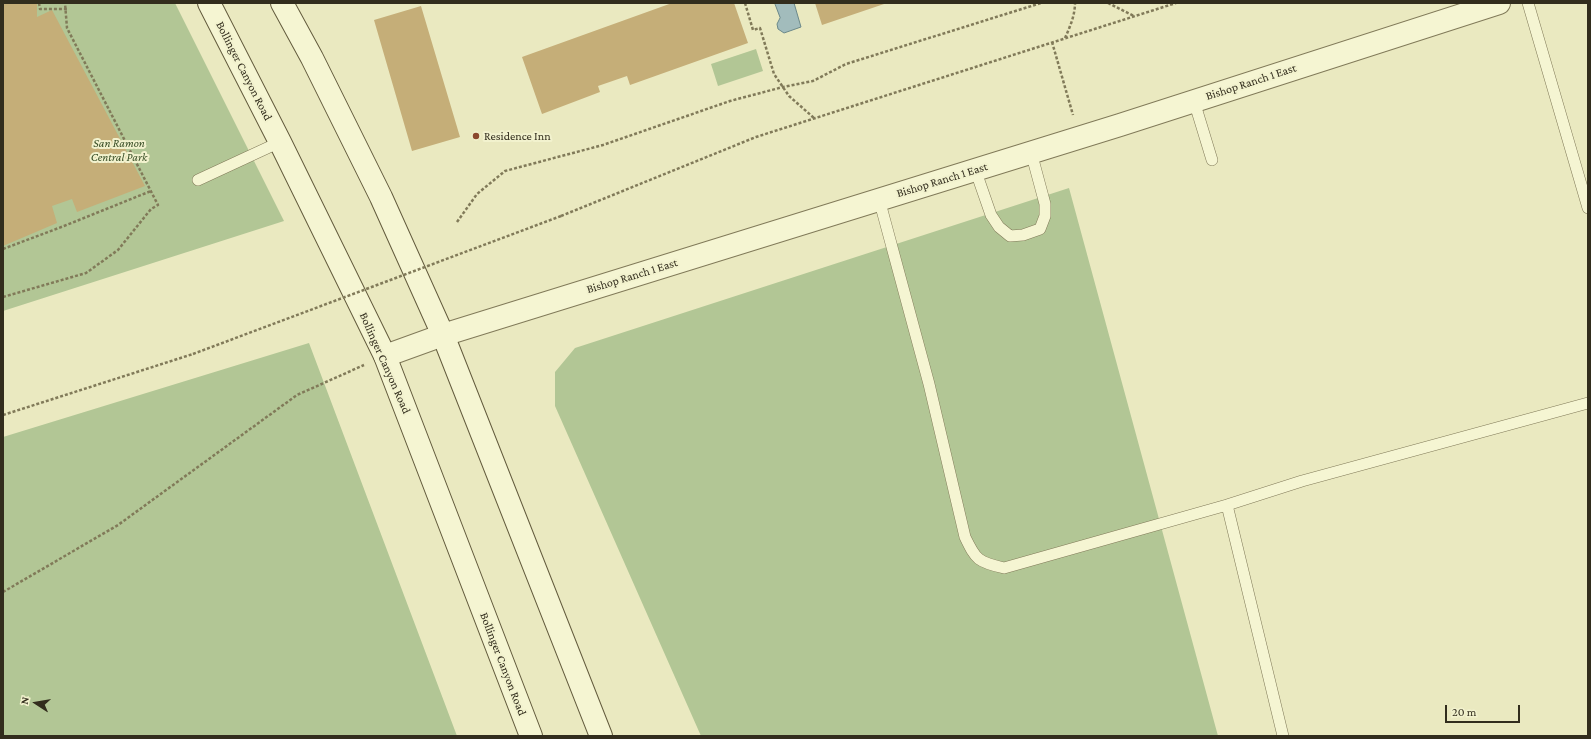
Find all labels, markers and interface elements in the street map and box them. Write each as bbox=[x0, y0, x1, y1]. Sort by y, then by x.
street label: Bollinger Canyon Road bbox=[213, 19, 275, 123]
street label: Bishop Ranch 1 East bbox=[1204, 61, 1298, 103]
place label: Residence Inn bbox=[484, 129, 551, 143]
marker: Residence Inn bbox=[471, 131, 481, 141]
park label: San Ramon Central Park bbox=[91, 136, 147, 164]
street label: Bishop Ranch 1 East bbox=[895, 159, 989, 201]
street label: Bishop Ranch 1 East bbox=[585, 255, 679, 297]
street label: Bollinger Canyon Road bbox=[356, 310, 414, 416]
street label: Bollinger Canyon Road bbox=[477, 610, 529, 718]
north arrow bbox=[16, 683, 56, 723]
text: N bbox=[18, 696, 31, 705]
scale bar bbox=[1447, 697, 1522, 723]
text: 20 m bbox=[1452, 705, 1476, 719]

